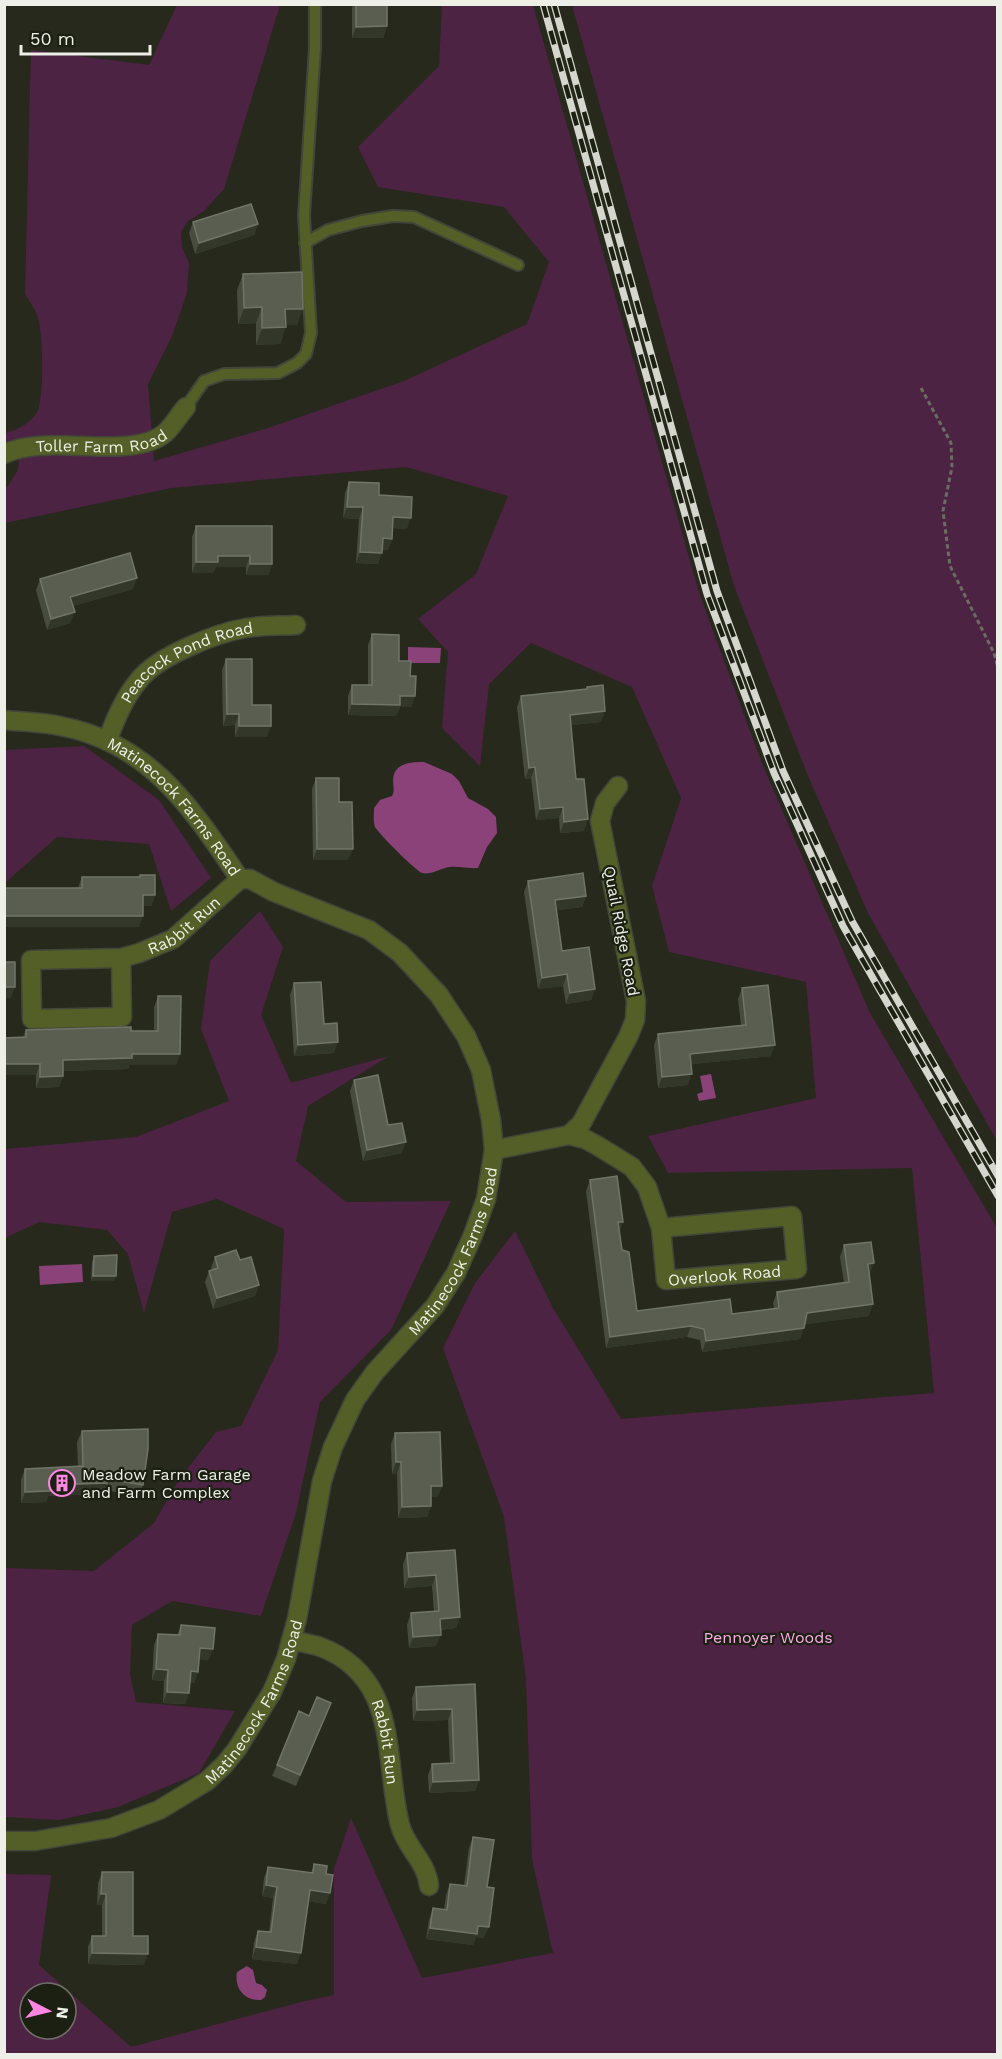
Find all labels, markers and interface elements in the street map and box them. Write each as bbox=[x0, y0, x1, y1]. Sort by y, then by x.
scale bar bbox=[21, 18, 150, 56]
text: 50 m bbox=[30, 28, 75, 49]
street label: Toller Farm Road bbox=[35, 425, 171, 457]
street label: Peacock Pond Road bbox=[117, 618, 254, 706]
street label: Matinecock Farms Road bbox=[104, 733, 244, 880]
street label: Quail Ridge Road bbox=[600, 864, 643, 998]
street label: Rabbit Run bbox=[145, 892, 224, 958]
street label: Matinecock Farms Road bbox=[404, 1166, 501, 1339]
street label: Overlook Road bbox=[667, 1261, 782, 1290]
place label: Meadow Farm Garage and Farm Complex bbox=[82, 1465, 251, 1502]
building icon: Meadow Farm Garage and Farm Complex bbox=[47, 1468, 77, 1498]
street label: Matinecock Farms Road bbox=[201, 1618, 306, 1788]
park label: Pennoyer Woods bbox=[703, 1628, 833, 1647]
street label: Rabbit Run bbox=[367, 1697, 402, 1786]
north arrow bbox=[18, 1981, 78, 2041]
text: N bbox=[52, 2006, 73, 2020]

